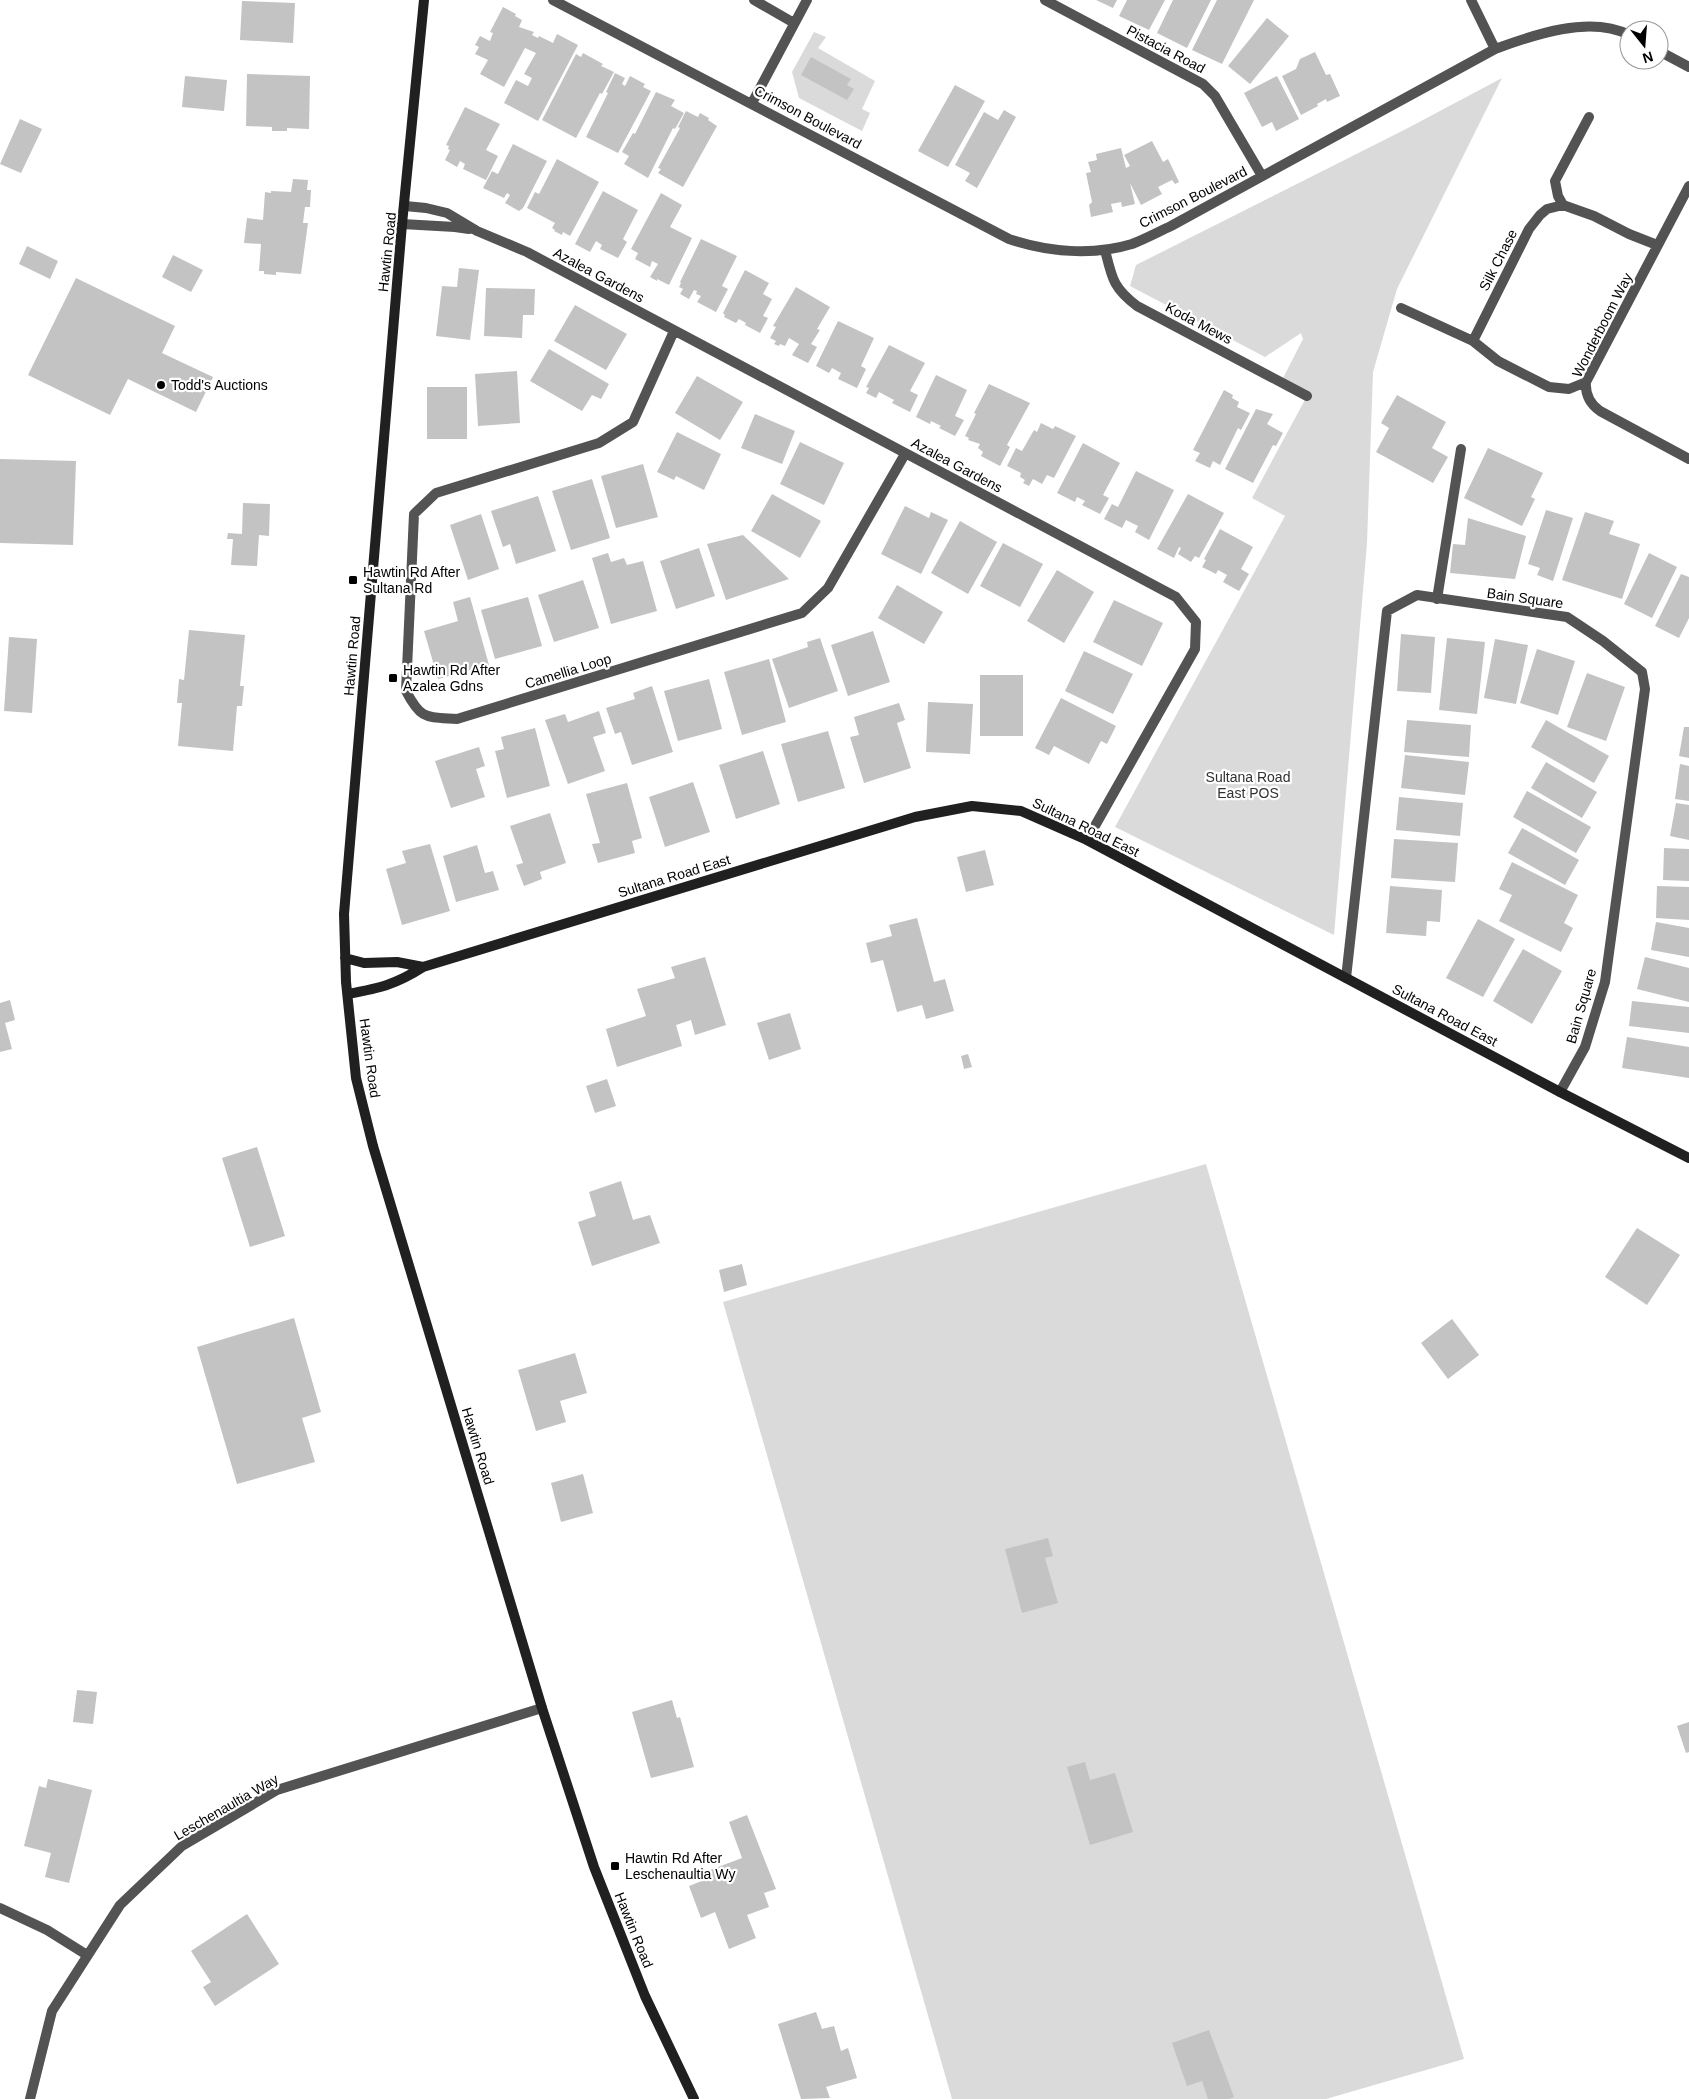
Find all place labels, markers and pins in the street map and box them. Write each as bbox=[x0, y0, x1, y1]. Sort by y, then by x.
place label: Todd's Auctions bbox=[171, 377, 268, 393]
marker: Todd's Auctions bbox=[155, 379, 167, 391]
place label: Hawtin Rd After Sultana Rd bbox=[363, 564, 461, 596]
marker: Hawtin Rd After Sultana Rd bbox=[347, 574, 359, 586]
place label: Hawtin Rd After Azalea Gdns bbox=[403, 662, 501, 694]
marker: Hawtin Rd After Azalea Gdns bbox=[387, 672, 399, 684]
place label: Hawtin Rd After Leschenaultia Wy bbox=[625, 1850, 735, 1882]
marker: Hawtin Rd After Leschenaultia Wy bbox=[609, 1860, 621, 1872]

